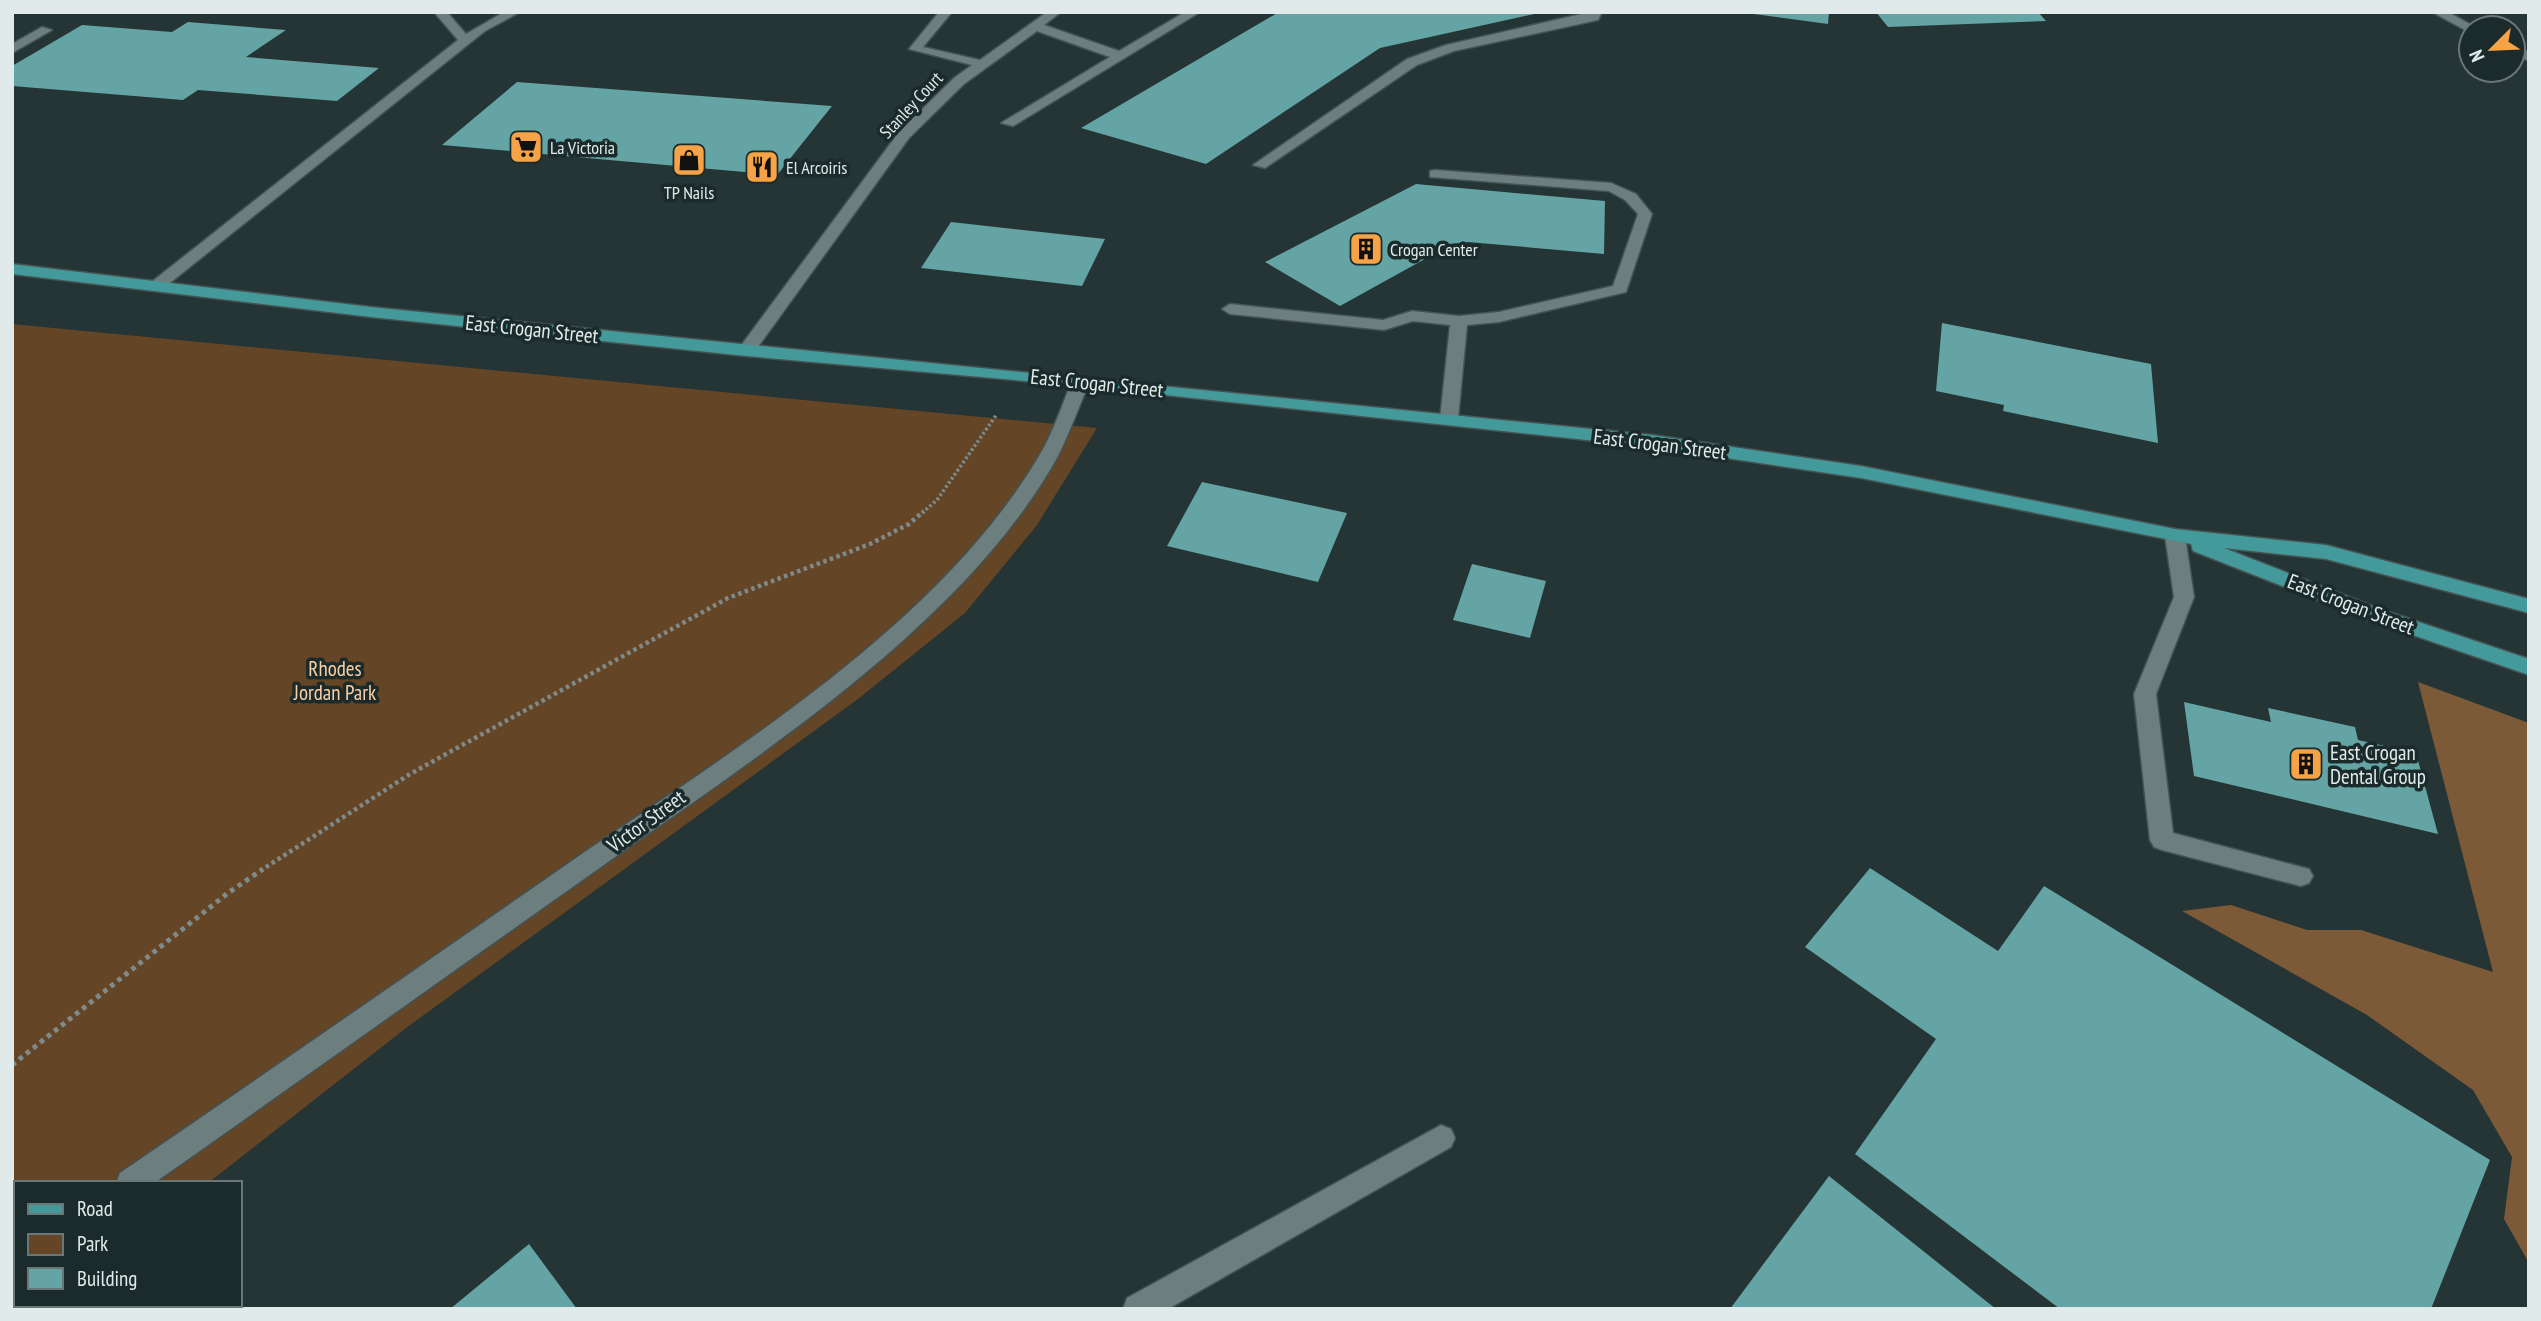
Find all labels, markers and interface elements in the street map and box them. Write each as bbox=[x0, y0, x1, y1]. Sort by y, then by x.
north arrow bbox=[2457, 14, 2527, 84]
text: N bbox=[2463, 46, 2490, 65]
street label: Stanley Court bbox=[874, 67, 948, 143]
supermarket icon: La Victoria bbox=[507, 128, 545, 166]
place label: La Victoria bbox=[550, 136, 615, 159]
shop icon: TP Nails bbox=[670, 141, 708, 179]
restaurant icon: El Arcoiris bbox=[743, 148, 781, 186]
place label: El Arcoiris bbox=[786, 156, 847, 179]
place label: TP Nails bbox=[664, 181, 714, 204]
building icon: Crogan Center bbox=[1347, 230, 1385, 268]
place label: Crogan Center bbox=[1390, 238, 1478, 261]
street label: East Crogan Street bbox=[464, 309, 600, 349]
street label: East Crogan Street bbox=[1029, 363, 1165, 403]
street label: East Crogan Street bbox=[1592, 422, 1728, 466]
street label: East Crogan Street bbox=[2284, 567, 2418, 641]
park label: Rhodes Jordan Park bbox=[293, 655, 376, 706]
place label: East Crogan Dental Group bbox=[2330, 739, 2426, 790]
building icon: East Crogan Dental Group bbox=[2287, 745, 2325, 783]
street label: Victor Street bbox=[601, 783, 691, 859]
legend bbox=[14, 1181, 242, 1307]
text: Road bbox=[77, 1195, 113, 1222]
text: Park bbox=[77, 1230, 108, 1257]
text: Building bbox=[77, 1265, 137, 1292]

